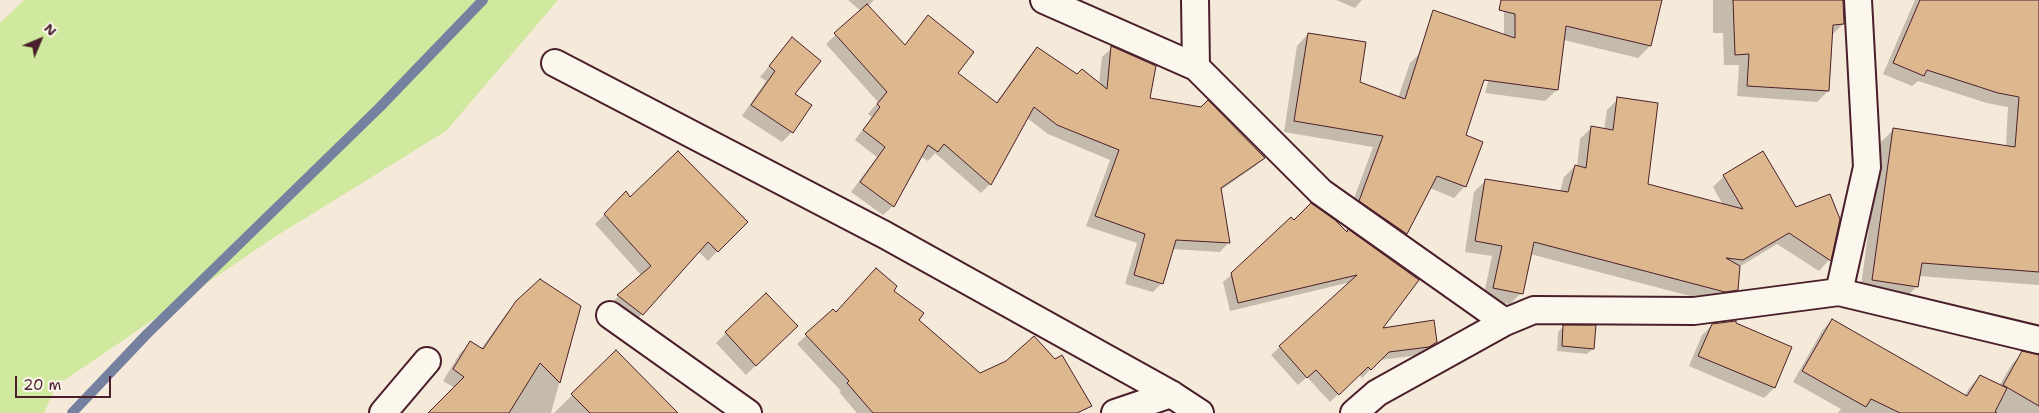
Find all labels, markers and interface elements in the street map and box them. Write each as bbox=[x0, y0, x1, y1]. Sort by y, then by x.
north arrow bbox=[15, 15, 65, 65]
text: N bbox=[40, 19, 61, 40]
scale bar bbox=[18, 366, 114, 398]
text: 20 m bbox=[23, 375, 62, 395]

